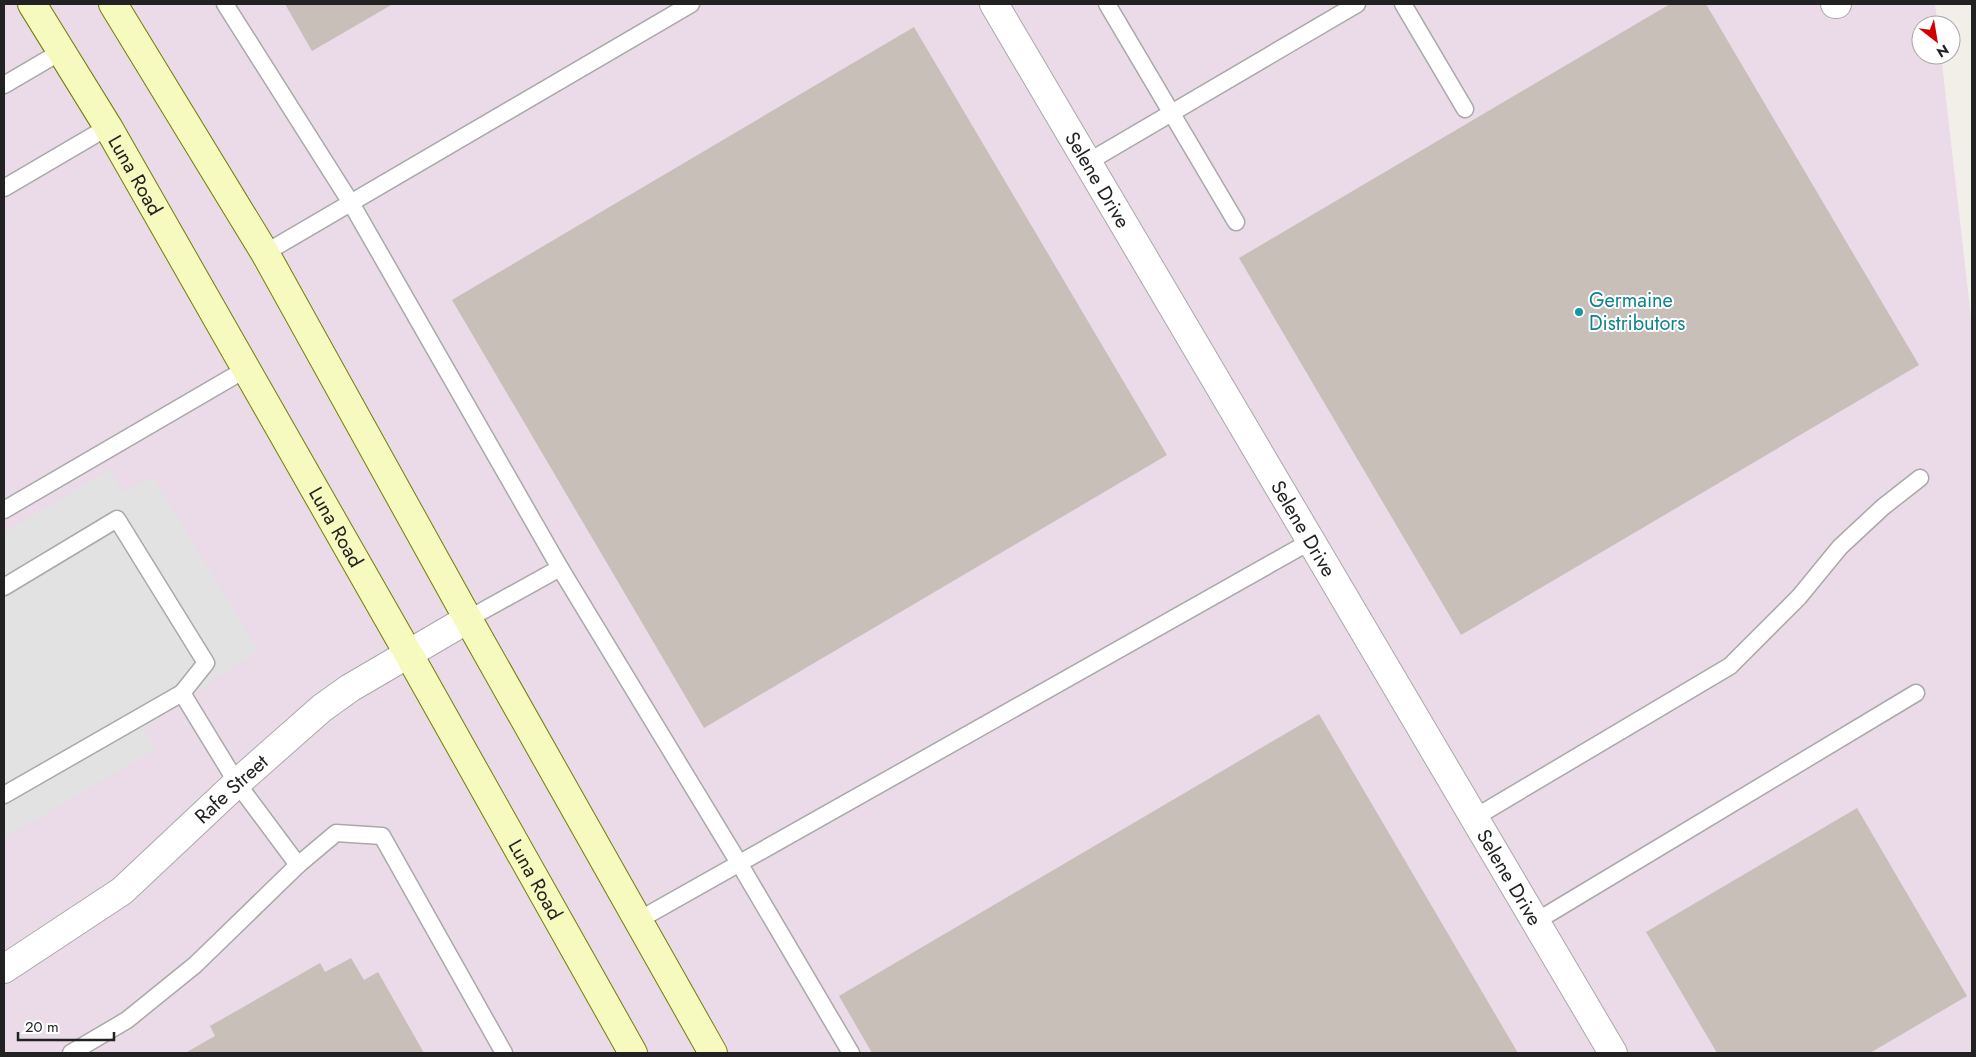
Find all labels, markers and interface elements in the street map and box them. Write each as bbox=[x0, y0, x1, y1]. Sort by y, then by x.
north arrow bbox=[1911, 15, 1961, 65]
text: N bbox=[1933, 40, 1953, 63]
street label: Selene Drive bbox=[1058, 126, 1137, 233]
street label: Luna Road bbox=[101, 130, 170, 221]
place label: Germaine Distributors bbox=[1589, 286, 1685, 338]
marker: Germaine Distributors bbox=[1573, 306, 1585, 318]
street label: Selene Drive bbox=[1264, 475, 1343, 582]
street label: Luna Road bbox=[302, 481, 371, 573]
street label: Rafe Street bbox=[188, 747, 275, 830]
street label: Selene Drive bbox=[1470, 824, 1549, 931]
street label: Luna Road bbox=[501, 834, 570, 925]
scale bar bbox=[18, 1010, 114, 1042]
text: 20 m bbox=[25, 1016, 59, 1038]

